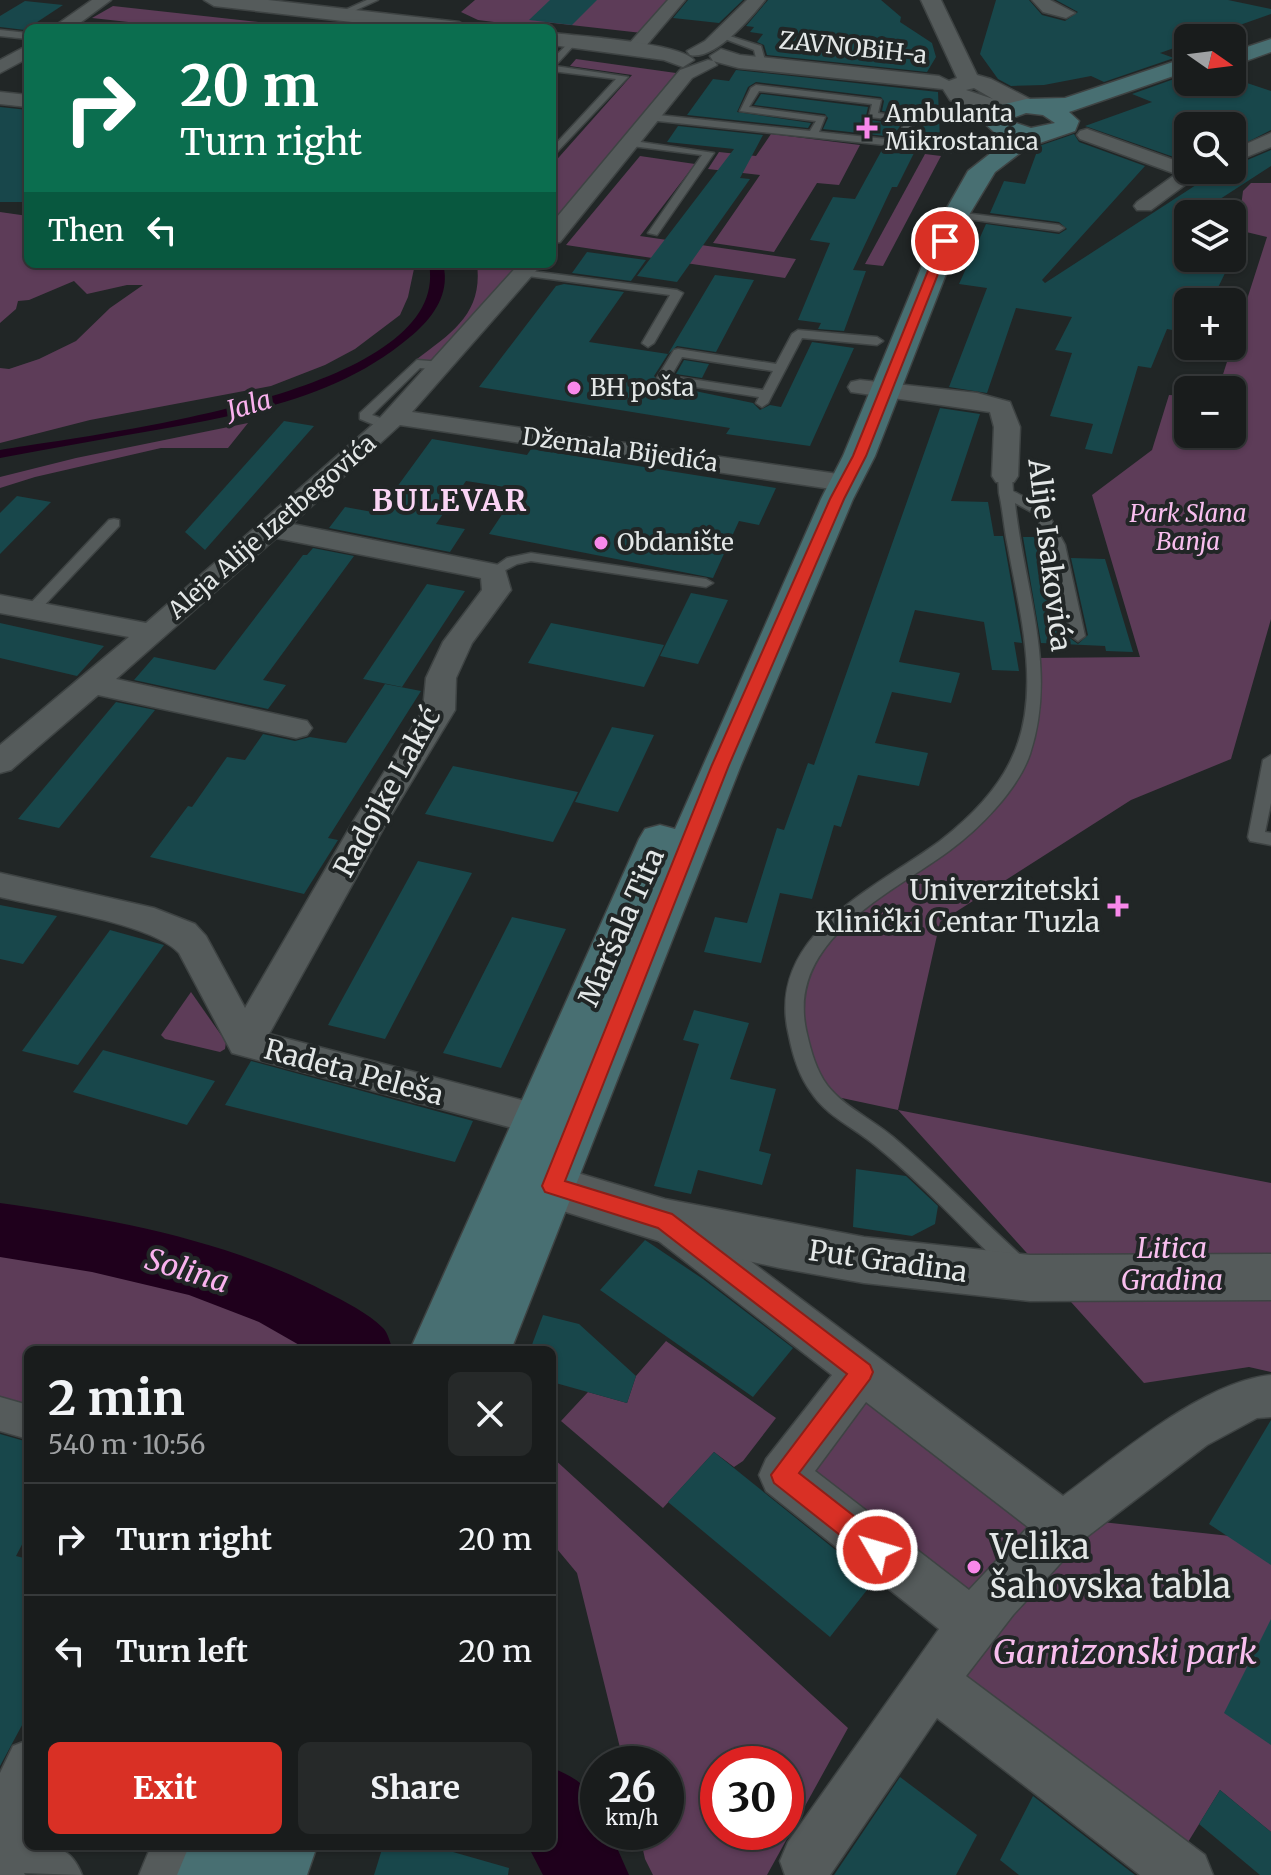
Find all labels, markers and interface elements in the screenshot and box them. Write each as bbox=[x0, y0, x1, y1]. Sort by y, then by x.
street label: ZAVNOBiH-a bbox=[778, 24, 929, 71]
north arrow bbox=[1174, 24, 1246, 96]
map controls bbox=[1174, 24, 1246, 448]
text: 20 m bbox=[180, 51, 319, 121]
icon: right bbox=[48, 56, 152, 160]
place label: Ambulanta Mikrostanica bbox=[884, 98, 1039, 157]
button: search bbox=[1174, 112, 1246, 184]
marker: Ambulanta Mikrostanica bbox=[856, 117, 878, 139]
text: Turn right bbox=[180, 120, 362, 165]
button: layers bbox=[1174, 200, 1246, 272]
pin bbox=[911, 207, 979, 275]
icon: left bbox=[140, 208, 184, 252]
text: Then bbox=[48, 211, 124, 249]
icon: arrive bbox=[923, 219, 967, 263]
button: + bbox=[1174, 288, 1246, 360]
place label: BH pošta bbox=[590, 372, 694, 403]
button: − bbox=[1174, 376, 1246, 448]
marker: BH pošta bbox=[565, 379, 583, 397]
water label: Jala bbox=[220, 382, 275, 427]
street label: Džemala Bijedića bbox=[520, 420, 720, 479]
street label: Aleja Alije Izetbegovića bbox=[160, 428, 382, 626]
street label: Alije Isakovića bbox=[1020, 456, 1080, 653]
district label: BULEVAR bbox=[372, 481, 528, 519]
park label: Park Slana Banja bbox=[1129, 498, 1247, 557]
place label: Obdanište bbox=[617, 527, 734, 558]
marker: Obdanište bbox=[592, 534, 610, 552]
street label: Radojke Lakić bbox=[326, 701, 448, 883]
street label: Maršala Tita bbox=[570, 842, 672, 1012]
place label: Univerzitetski Klinički Centar Tuzla bbox=[815, 872, 1100, 940]
marker: Univerzitetski Klinički Centar Tuzla bbox=[1107, 895, 1129, 917]
street label: Radeta Peleša bbox=[260, 1031, 448, 1113]
park label: Litica Gradina bbox=[1121, 1230, 1223, 1298]
street label: Put Gradina bbox=[806, 1232, 970, 1290]
water label: Solina bbox=[141, 1239, 234, 1301]
text: 2 min bbox=[48, 1368, 185, 1428]
button: close bbox=[448, 1372, 532, 1456]
text: 540 m · 10:56 bbox=[48, 1428, 206, 1461]
position arrow bbox=[835, 1508, 919, 1592]
icon: right bbox=[48, 1517, 92, 1561]
text: Turn right bbox=[116, 1520, 272, 1558]
text: 20 m bbox=[459, 1520, 532, 1558]
place label: Velika šahovska tabla bbox=[989, 1526, 1231, 1607]
marker: Velika šahovska tabla bbox=[965, 1558, 983, 1576]
icon: left bbox=[48, 1629, 92, 1673]
park label: Garnizonski park bbox=[993, 1631, 1257, 1673]
text: Turn left bbox=[116, 1632, 248, 1670]
text: 20 m bbox=[459, 1632, 532, 1670]
button: Exit bbox=[48, 1742, 282, 1834]
button: Share bbox=[298, 1742, 532, 1834]
speed limit sign: 30 bbox=[700, 1746, 804, 1850]
text: 26 bbox=[608, 1763, 656, 1813]
text: km/h bbox=[606, 1805, 658, 1830]

